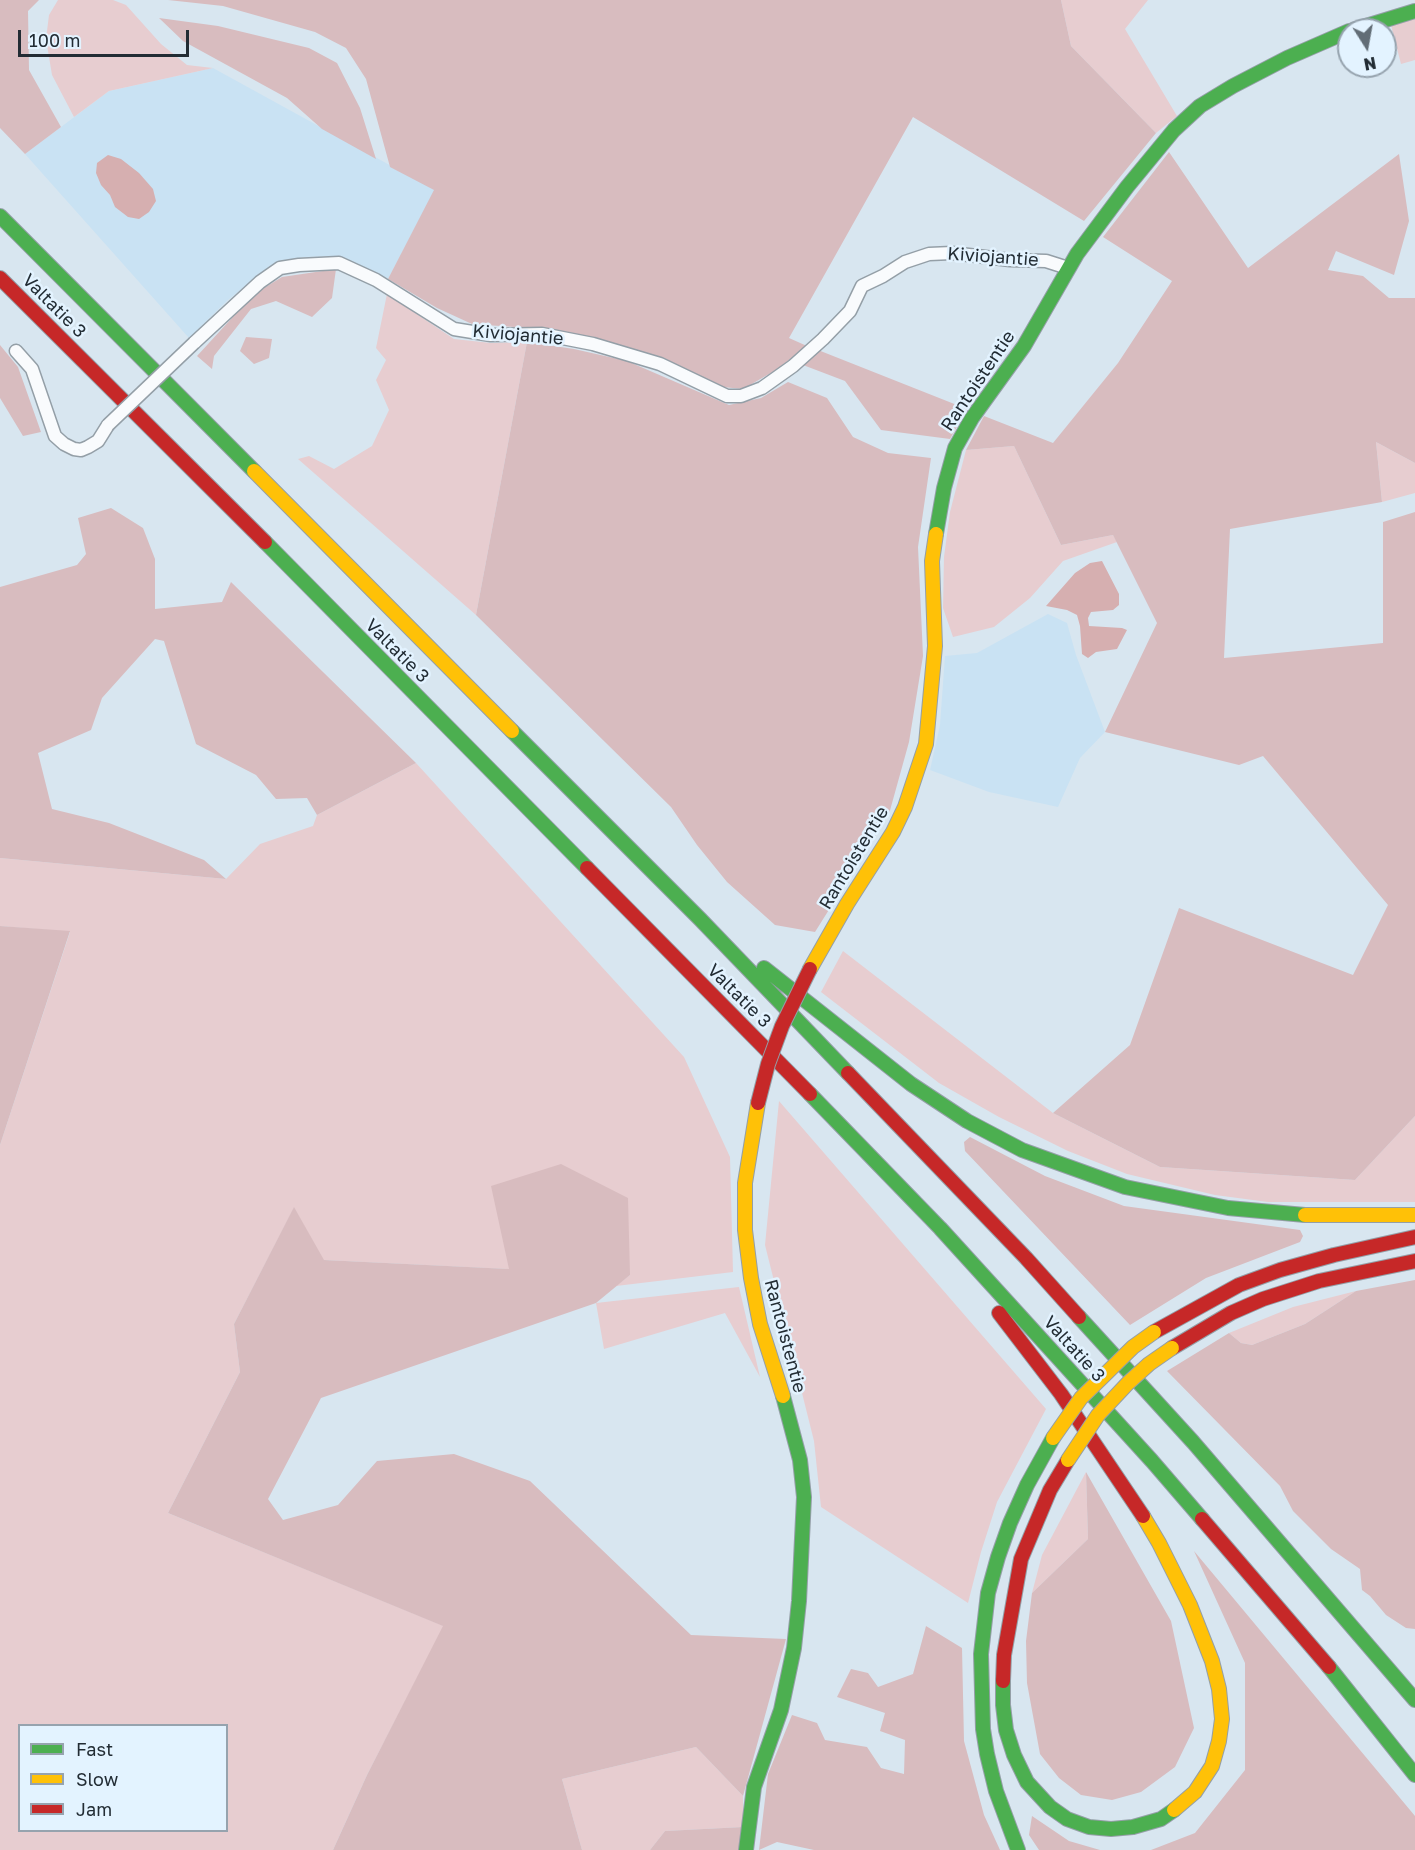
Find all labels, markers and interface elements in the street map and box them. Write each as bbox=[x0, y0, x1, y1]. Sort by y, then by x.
scale bar bbox=[21, 18, 192, 56]
north arrow bbox=[1337, 18, 1397, 78]
text: 100 m bbox=[29, 29, 80, 51]
text: N bbox=[1362, 53, 1378, 75]
street label: Kiviojantie bbox=[947, 243, 1039, 271]
street label: Valtatie 3 bbox=[18, 270, 90, 342]
street label: Kiviojantie bbox=[472, 320, 564, 350]
street label: Rantoistentie bbox=[936, 327, 1020, 435]
street label: Valtatie 3 bbox=[361, 615, 433, 687]
street label: Rantoistentie bbox=[815, 803, 893, 913]
street label: Valtatie 3 bbox=[703, 960, 775, 1032]
street label: Rantoistentie bbox=[759, 1277, 811, 1395]
street label: Valtatie 3 bbox=[1039, 1312, 1109, 1386]
legend bbox=[18, 1724, 228, 1832]
text: Fast bbox=[76, 1738, 113, 1760]
text: Slow bbox=[76, 1768, 118, 1790]
text: Jam bbox=[76, 1798, 112, 1820]

